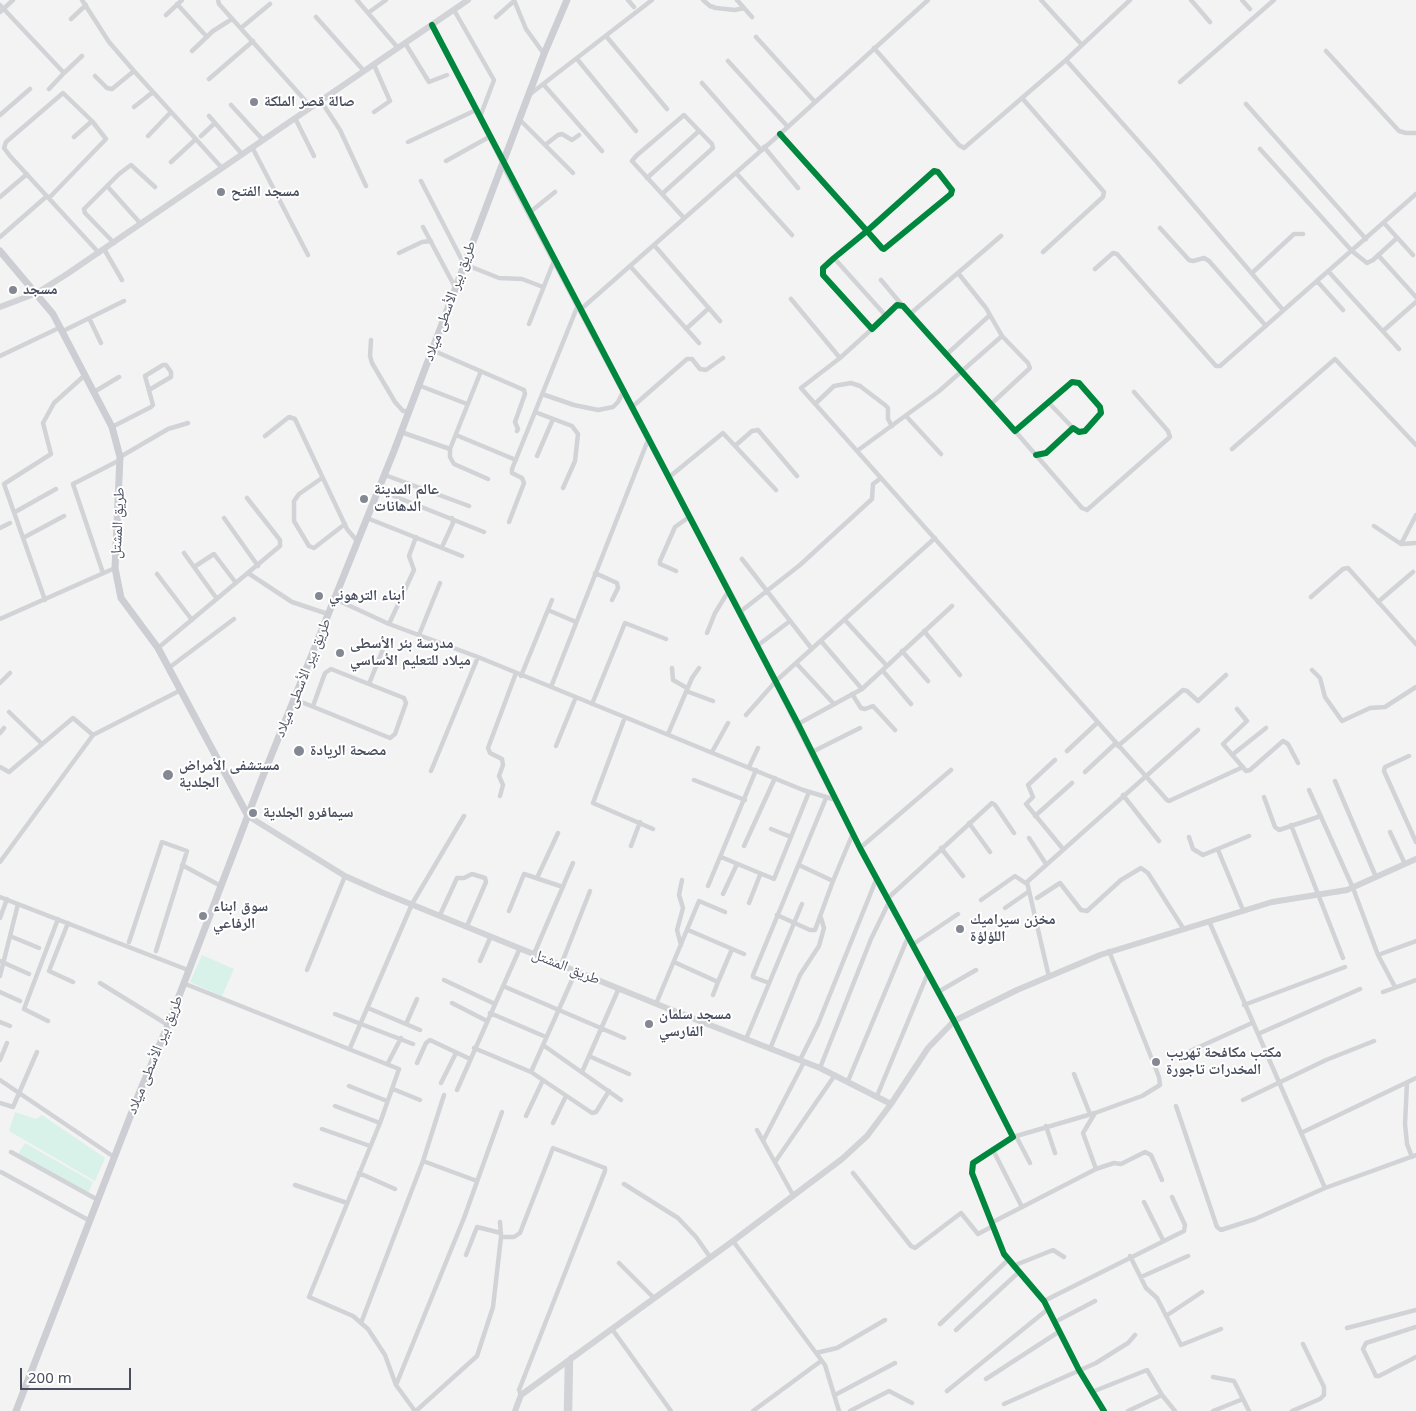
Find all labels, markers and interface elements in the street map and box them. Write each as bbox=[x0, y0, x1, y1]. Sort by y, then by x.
place label: صالة قصر الملكة bbox=[264, 93, 355, 111]
marker: صالة قصر الملكة bbox=[248, 96, 260, 108]
place label: مسجد الفتح bbox=[231, 183, 300, 201]
marker: مسجد الفتح bbox=[215, 186, 227, 198]
street label: طريق بير الأسطى ميلاد bbox=[420, 238, 480, 364]
place label: مسجد bbox=[23, 281, 58, 299]
marker: مسجد bbox=[7, 284, 19, 296]
place label: عالم المدينة الدهانات bbox=[374, 481, 439, 516]
street label: طريق المشتل bbox=[107, 487, 129, 559]
marker: عالم المدينة الدهانات bbox=[358, 493, 370, 505]
place label: أبناء الترهوني bbox=[329, 587, 405, 605]
marker: أبناء الترهوني bbox=[313, 590, 325, 602]
street label: طريق بير الأسطى ميلاد bbox=[271, 616, 335, 740]
place label: مدرسة بئر الأسطى ميلاد للتعليم الأساسي bbox=[350, 635, 471, 670]
marker: مدرسة بئر الأسطى ميلاد للتعليم الأساسي bbox=[334, 647, 346, 659]
place label: مصحة الريادة bbox=[310, 742, 386, 760]
marker: مصحة الريادة bbox=[292, 744, 306, 758]
place label: مستشفى الأمراض الجلدية bbox=[179, 757, 280, 792]
marker: مستشفى الأمراض الجلدية bbox=[161, 768, 175, 782]
place label: سيمافرو الجلدية bbox=[263, 804, 354, 822]
marker: سيمافرو الجلدية bbox=[247, 807, 259, 819]
place label: سوق ابناء الرفاعي bbox=[213, 898, 268, 933]
marker: سوق ابناء الرفاعي bbox=[197, 910, 209, 922]
place label: مخزن سيراميك اللؤلؤة bbox=[970, 911, 1056, 946]
marker: مخزن سيراميك اللؤلؤة bbox=[954, 923, 966, 935]
street label: طريق المشتل bbox=[529, 945, 603, 989]
street label: طريق بير الأسطى ميلاد bbox=[123, 993, 187, 1117]
place label: مسجد سلمان الفارسي bbox=[659, 1006, 731, 1041]
marker: مسجد سلمان الفارسي bbox=[643, 1018, 655, 1030]
place label: مكتب مكافحة تهريب المخدرات تاجورة bbox=[1166, 1044, 1282, 1079]
marker: مكتب مكافحة تهريب المخدرات تاجورة bbox=[1150, 1056, 1162, 1068]
scale bar bbox=[22, 1358, 134, 1390]
text: 200 m bbox=[28, 1367, 72, 1387]

